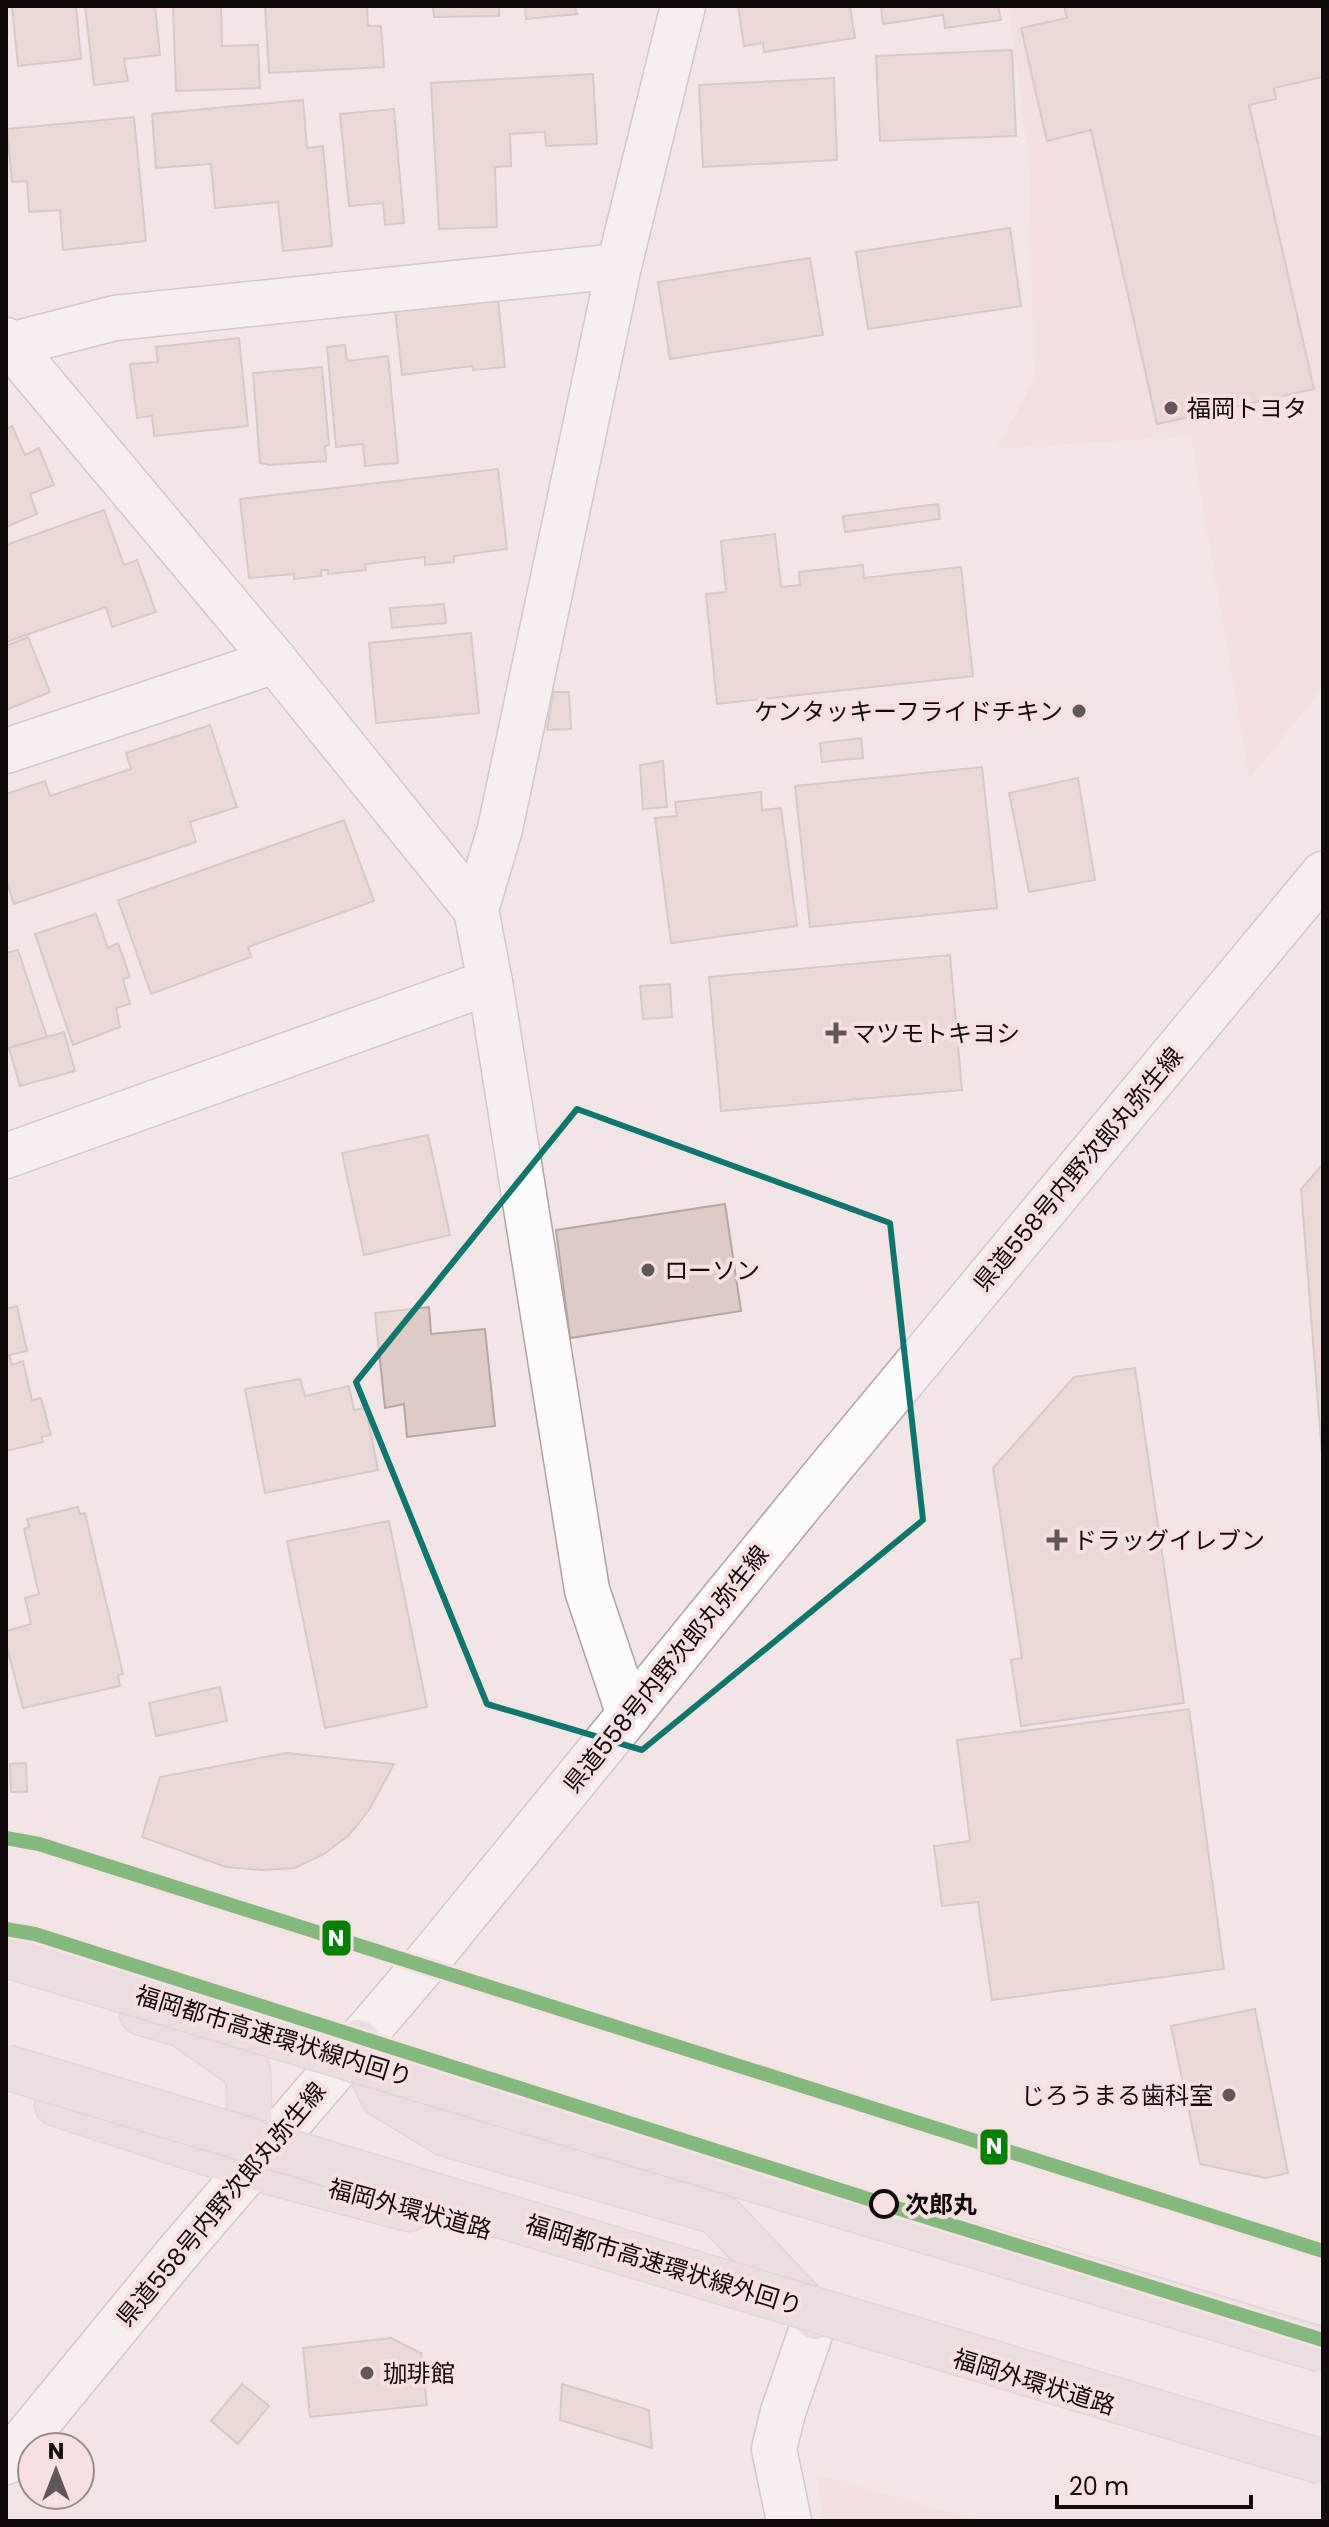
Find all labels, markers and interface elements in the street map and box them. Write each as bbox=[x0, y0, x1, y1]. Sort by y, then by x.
place label: 福岡トヨタ bbox=[1187, 392, 1307, 425]
marker: 福岡トヨタ bbox=[1162, 399, 1180, 417]
place label: ケンタッキーフライドチキン bbox=[754, 695, 1063, 728]
marker: ケンタッキーフライドチキン bbox=[1070, 702, 1088, 720]
place label: マツモトキヨシ bbox=[852, 1017, 1020, 1050]
marker: マツモトキヨシ bbox=[827, 1024, 845, 1042]
street label: 県道558号内野次郎丸弥生線 bbox=[966, 1040, 1190, 1298]
place label: ローソン bbox=[664, 1254, 760, 1287]
marker: ローソン bbox=[639, 1261, 657, 1279]
place label: ドラッグイレブン bbox=[1073, 1524, 1265, 1557]
marker: ドラッグイレブン bbox=[1048, 1531, 1066, 1549]
street label: 県道558号内野次郎丸弥生線 bbox=[556, 1538, 776, 1800]
line badge: N bbox=[321, 1919, 352, 1957]
text: N bbox=[328, 1923, 344, 1954]
street label: 福岡都市高速環状線内回り bbox=[131, 1978, 417, 2094]
street label: 県道558号内野次郎丸弥生線 bbox=[109, 2075, 333, 2333]
place label: じろうまる歯科室 bbox=[1021, 2079, 1213, 2112]
marker: じろうまる歯科室 bbox=[1220, 2086, 1238, 2104]
line badge: N bbox=[979, 2128, 1009, 2166]
text: N bbox=[986, 2131, 1002, 2162]
street label: 福岡外環状道路 bbox=[325, 2171, 495, 2247]
place label: 次郎丸 bbox=[905, 2188, 977, 2221]
marker: 次郎丸 bbox=[870, 2190, 898, 2218]
street label: 福岡都市高速環状線外回り bbox=[521, 2207, 807, 2323]
street label: 福岡外環状道路 bbox=[949, 2342, 1119, 2422]
place label: 珈琲館 bbox=[383, 2357, 455, 2390]
marker: 珈琲館 bbox=[358, 2364, 376, 2382]
north arrow bbox=[16, 2431, 96, 2511]
text: N bbox=[48, 2436, 64, 2467]
scale bar bbox=[1057, 2459, 1251, 2509]
text: 20 m bbox=[1069, 2470, 1129, 2503]

